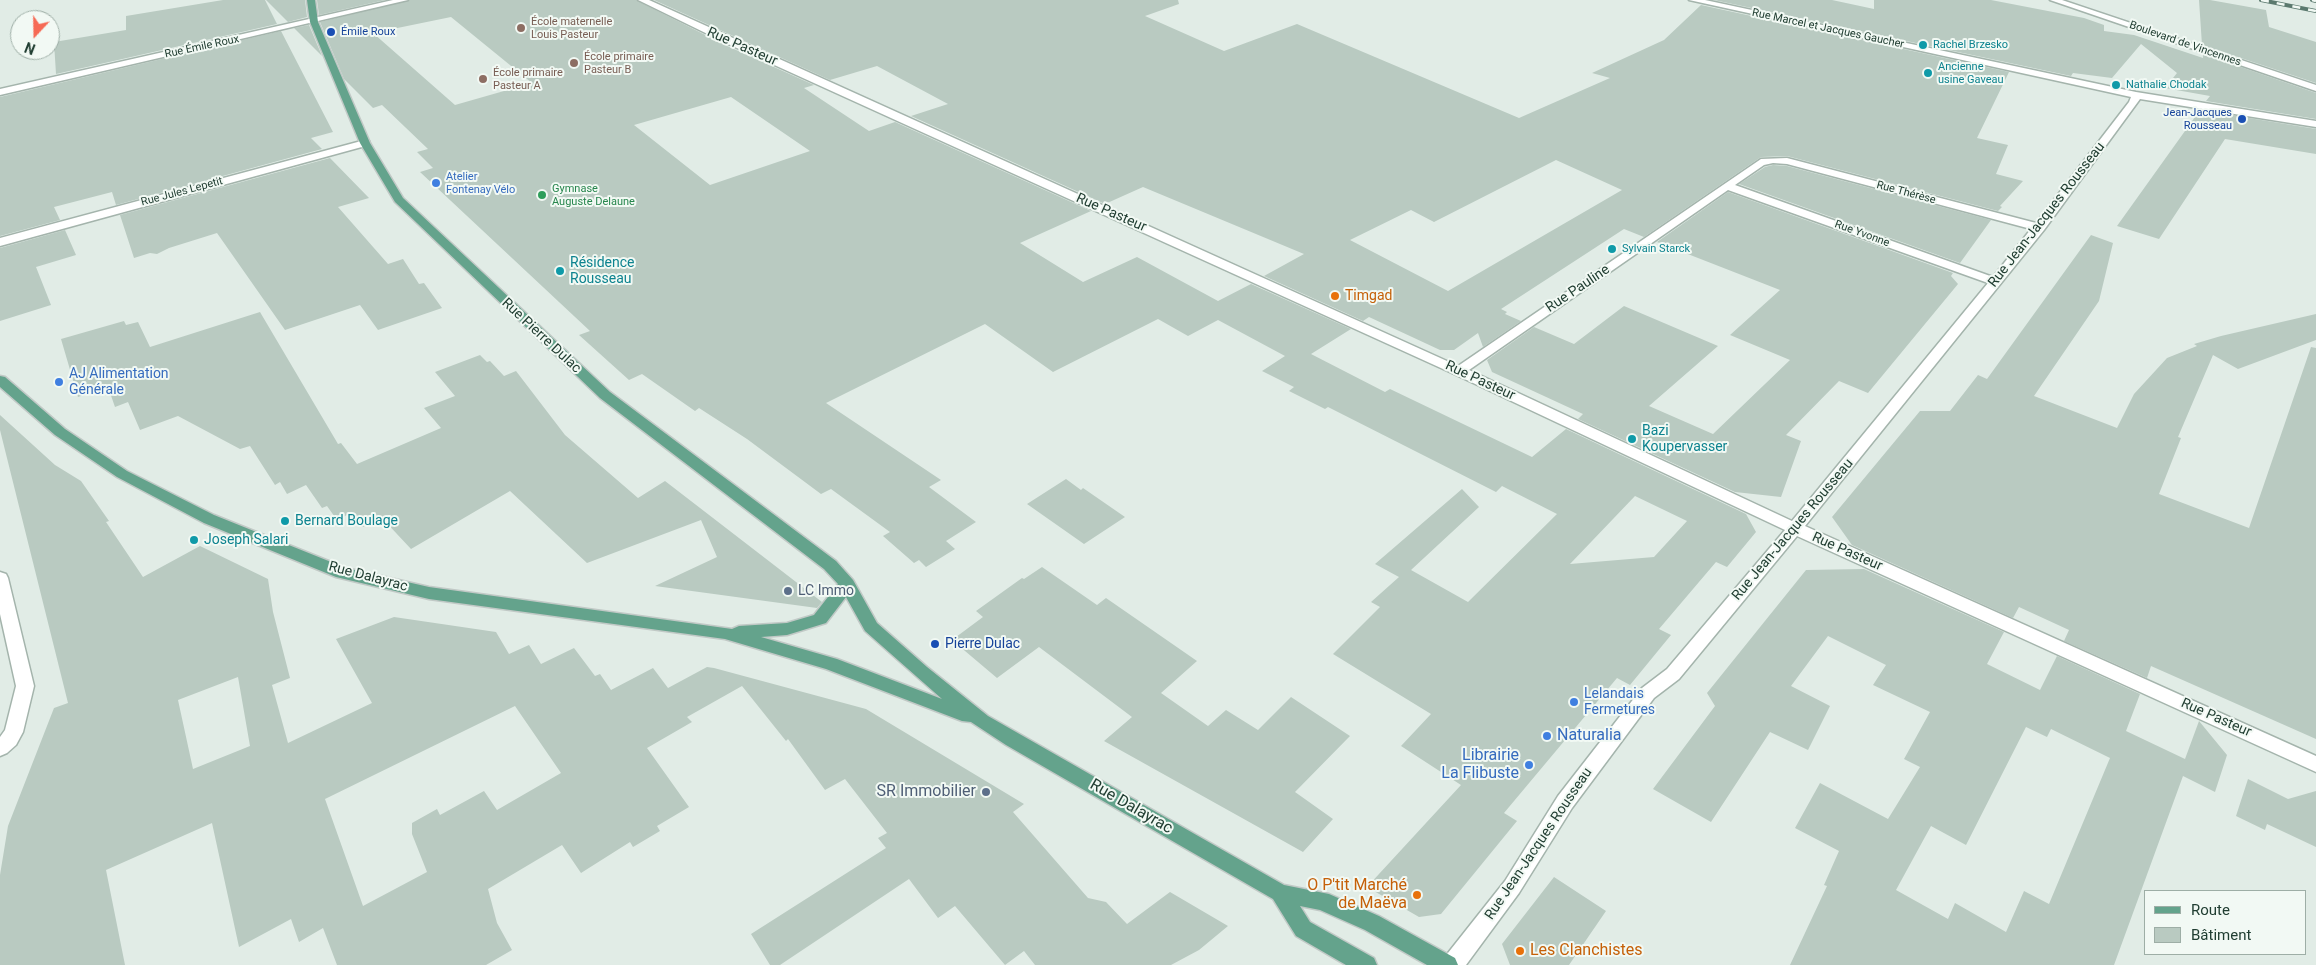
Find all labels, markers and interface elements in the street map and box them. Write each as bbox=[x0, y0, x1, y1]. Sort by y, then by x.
street label: Rue Marcel et Jacques Gaucher bbox=[1751, 6, 1905, 52]
north arrow bbox=[10, 10, 60, 60]
place label: École maternelle Louis Pasteur bbox=[531, 15, 612, 41]
street label: Boulevard de Vincennes bbox=[2127, 19, 2243, 69]
marker: École maternelle Louis Pasteur bbox=[515, 22, 527, 34]
street label: Rue Pasteur bbox=[704, 24, 780, 70]
place label: Émile Roux bbox=[341, 25, 395, 39]
marker: Émile Roux bbox=[325, 26, 337, 38]
street label: Rue Émile Roux bbox=[164, 33, 240, 61]
place label: Rachel Brzesko bbox=[1933, 38, 2008, 52]
text: N bbox=[23, 39, 37, 57]
marker: Rachel Brzesko bbox=[1917, 39, 1929, 51]
place label: École primaire Pasteur B bbox=[584, 50, 654, 76]
marker: École primaire Pasteur B bbox=[568, 57, 580, 69]
place label: Ancienne usine Gaveau bbox=[1938, 60, 2004, 86]
place label: École primaire Pasteur A bbox=[493, 66, 563, 92]
marker: Ancienne usine Gaveau bbox=[1922, 67, 1934, 79]
marker: École primaire Pasteur A bbox=[477, 73, 489, 85]
place label: Nathalie Chodak bbox=[2126, 78, 2207, 92]
marker: Nathalie Chodak bbox=[2110, 79, 2122, 91]
place label: Jean-Jacques Rousseau bbox=[2163, 106, 2232, 132]
marker: Jean-Jacques Rousseau bbox=[2236, 113, 2248, 125]
street label: Rue Jean-Jacques Rousseau bbox=[1985, 139, 2109, 291]
place label: Atelier Fontenay Vélo bbox=[446, 170, 515, 196]
street label: Rue Jules Lepetit bbox=[140, 175, 224, 209]
marker: Atelier Fontenay Vélo bbox=[430, 177, 442, 189]
street label: Rue Thérèse bbox=[1875, 179, 1937, 207]
place label: Gymnase Auguste Delaune bbox=[552, 182, 635, 208]
marker: Gymnase Auguste Delaune bbox=[536, 189, 548, 201]
street label: Rue Pasteur bbox=[1073, 190, 1149, 236]
street label: Rue Yvonne bbox=[1833, 218, 1891, 250]
place label: Sylvain Starck bbox=[1622, 242, 1690, 256]
marker: Sylvain Starck bbox=[1606, 243, 1618, 255]
place label: Résidence Rousseau bbox=[570, 255, 634, 288]
street label: Rue Pauline bbox=[1543, 262, 1613, 316]
marker: Résidence Rousseau bbox=[554, 265, 566, 277]
place label: Timgad bbox=[1345, 288, 1392, 304]
marker: Timgad bbox=[1329, 290, 1341, 302]
street label: Rue Pierre Dulac bbox=[498, 295, 584, 377]
street label: Rue Pasteur bbox=[1442, 357, 1518, 405]
place label: AJ Alimentation Générale bbox=[69, 366, 169, 398]
marker: AJ Alimentation Générale bbox=[53, 376, 65, 388]
place label: Bazi Koupervasser bbox=[1642, 423, 1727, 456]
marker: Bazi Koupervasser bbox=[1626, 433, 1638, 445]
street label: Rue Jean-Jacques Rousseau bbox=[1729, 456, 1857, 604]
place label: Bernard Boulage bbox=[295, 513, 398, 529]
marker: Bernard Boulage bbox=[279, 515, 291, 527]
street label: Rue Pasteur bbox=[1809, 529, 1885, 575]
place label: Joseph Salari bbox=[204, 532, 288, 548]
marker: Joseph Salari bbox=[188, 534, 200, 546]
street label: Rue Dalayrac bbox=[327, 558, 409, 596]
place label: LC Immo bbox=[798, 583, 854, 599]
marker: LC Immo bbox=[782, 585, 794, 597]
place label: Pierre Dulac bbox=[945, 636, 1020, 652]
marker: Pierre Dulac bbox=[929, 638, 941, 650]
place label: Lelandais Fermetures bbox=[1584, 686, 1655, 719]
street label: Rue Pasteur bbox=[2178, 695, 2254, 741]
marker: Lelandais Fermetures bbox=[1568, 696, 1580, 708]
place label: Naturalia bbox=[1557, 726, 1621, 746]
marker: Naturalia bbox=[1541, 730, 1553, 742]
place label: Librairie La Flibuste bbox=[1441, 746, 1519, 784]
marker: Librairie La Flibuste bbox=[1523, 759, 1535, 771]
street label: Rue Jean-Jacques Rousseau bbox=[1482, 765, 1596, 923]
street label: Rue Dalayrac bbox=[1086, 776, 1176, 838]
place label: SR Immobilier bbox=[877, 782, 976, 802]
marker: SR Immobilier bbox=[980, 786, 992, 798]
place label: O P'tit Marché de Maëva bbox=[1307, 876, 1407, 914]
marker: O P'tit Marché de Maëva bbox=[1411, 889, 1423, 901]
legend bbox=[2144, 890, 2306, 955]
text: Route bbox=[2191, 901, 2230, 919]
text: Bâtiment bbox=[2191, 926, 2251, 944]
place label: Les Clanchistes bbox=[1530, 941, 1642, 961]
marker: Les Clanchistes bbox=[1514, 945, 1526, 957]

